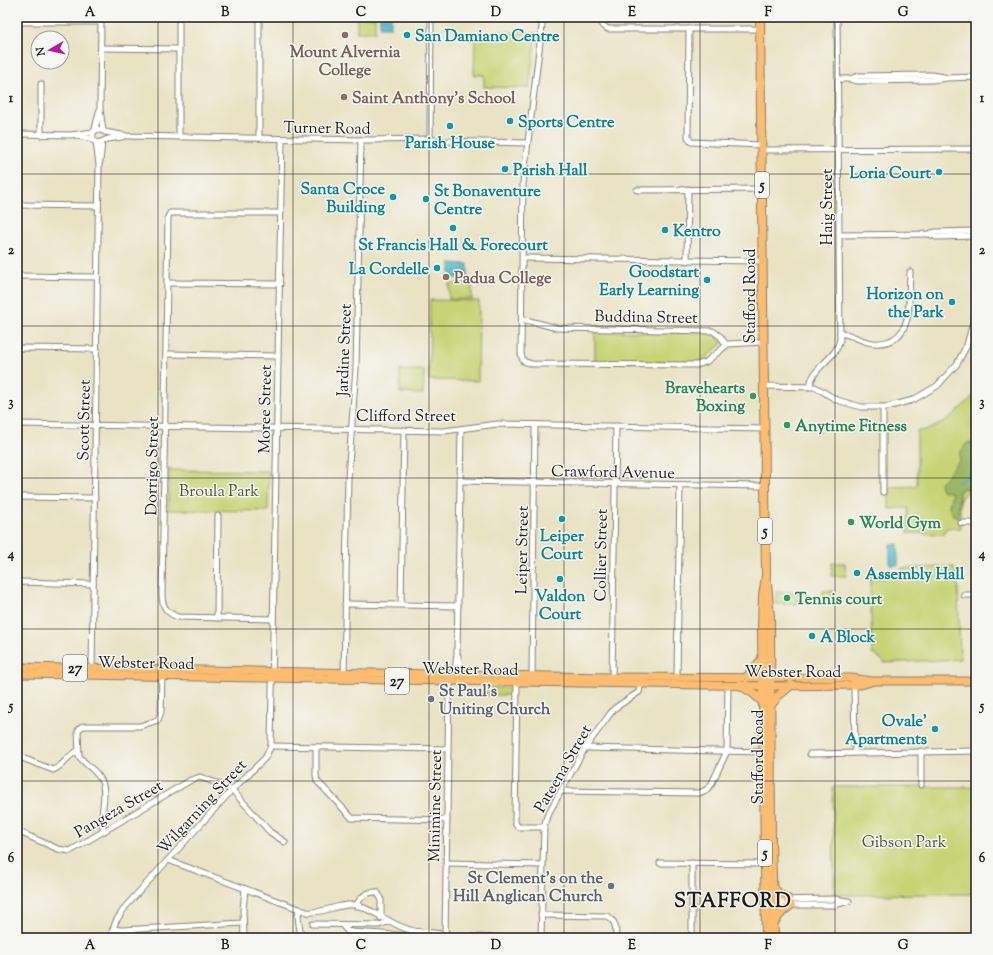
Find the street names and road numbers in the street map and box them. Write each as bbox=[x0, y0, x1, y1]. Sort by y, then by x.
street label: Turner Road bbox=[283, 117, 371, 142]
street label: Haig Street bbox=[817, 168, 840, 246]
road number: 5 bbox=[755, 172, 769, 198]
street label: Stafford Road bbox=[740, 249, 763, 343]
street label: Jardine Street bbox=[332, 303, 359, 398]
street label: Buddina Street bbox=[594, 306, 698, 331]
street label: Moree Street bbox=[254, 364, 279, 454]
street label: Scott Street bbox=[73, 379, 98, 461]
street label: Clifford Street bbox=[356, 406, 456, 429]
street label: Dorrigo Street bbox=[141, 416, 166, 516]
street label: Crawford Avenue bbox=[551, 461, 675, 486]
street label: Leiper Street bbox=[511, 505, 536, 595]
street label: Collier Street bbox=[590, 508, 615, 602]
road number: 5 bbox=[758, 518, 772, 544]
street label: Webster Road bbox=[97, 652, 195, 677]
road number: 27 bbox=[63, 655, 87, 681]
street label: Webster Road bbox=[421, 658, 519, 683]
street label: Webster Road bbox=[745, 662, 841, 685]
road number: 27 bbox=[385, 668, 409, 694]
street label: Stafford Road bbox=[748, 710, 771, 804]
street label: Pateena Street bbox=[530, 721, 599, 817]
street label: Minimine Street bbox=[424, 749, 449, 862]
street label: Wilgarning Street bbox=[153, 755, 253, 860]
street label: Pangeza Street bbox=[71, 775, 168, 845]
road number: 5 bbox=[758, 840, 772, 866]

